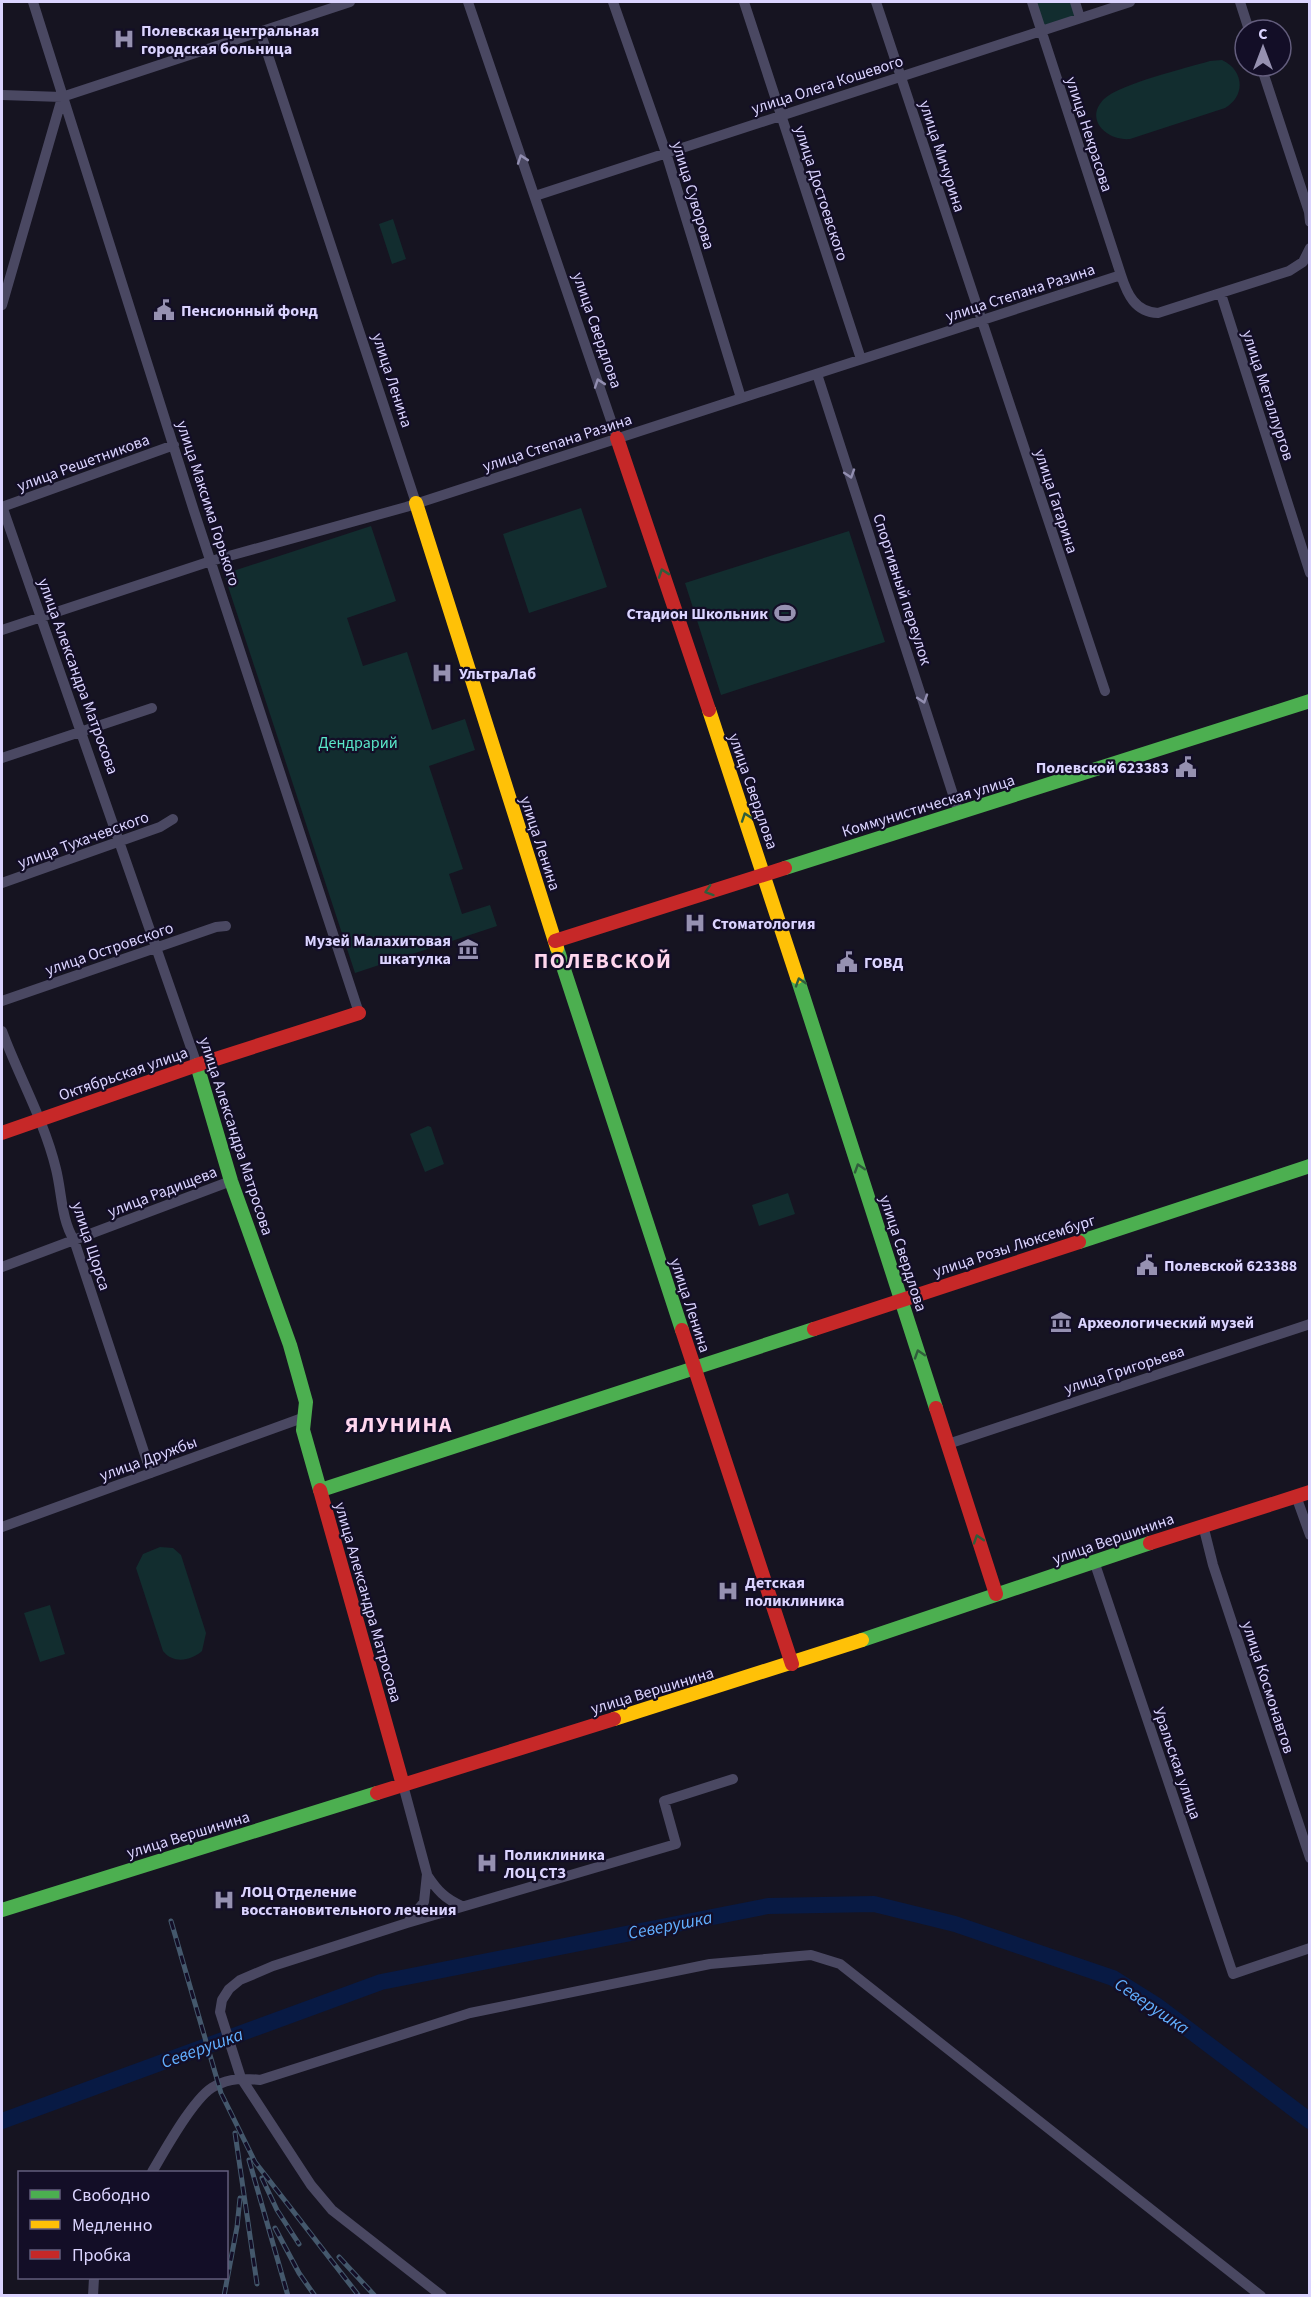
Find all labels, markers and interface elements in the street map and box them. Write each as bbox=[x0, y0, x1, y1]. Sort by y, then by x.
north arrow bbox=[1233, 18, 1293, 78]
place label: Полевская центральная городская больница bbox=[141, 20, 319, 60]
text: С bbox=[1258, 23, 1268, 45]
hospital icon: Полевская центральная городская больница bbox=[112, 27, 136, 51]
street label: улица Олега Кошевого bbox=[749, 50, 906, 120]
street label: улица Некрасова bbox=[1060, 74, 1118, 195]
street label: улица Мичурина bbox=[914, 98, 971, 215]
street label: улица Достоевского bbox=[789, 123, 853, 264]
street label: улица Суворова bbox=[666, 138, 720, 252]
one-way arrow bbox=[517, 154, 529, 164]
street label: улица Степана Разина bbox=[943, 258, 1098, 328]
street label: улица Свердлова bbox=[567, 269, 627, 391]
public building icon: Пенсионный фонд bbox=[152, 298, 176, 322]
place label: Пенсионный фонд bbox=[181, 300, 319, 322]
street label: улица Металлургов bbox=[1237, 327, 1299, 463]
street label: улица Ленина bbox=[366, 330, 418, 430]
one-way arrow bbox=[593, 378, 606, 389]
street label: улица Степана Разина bbox=[480, 408, 635, 478]
street label: улица Максима Горького bbox=[171, 418, 245, 589]
street label: улица Решетникова bbox=[14, 429, 153, 497]
street label: улица Гагарина bbox=[1029, 446, 1083, 556]
one-way arrow bbox=[842, 468, 855, 479]
street label: Спортивный переулок bbox=[867, 511, 937, 668]
one-way arrow bbox=[658, 568, 670, 579]
street label: улица Александра Матросова bbox=[32, 575, 124, 777]
sports icon: Стадион Школьник bbox=[773, 601, 797, 625]
place label: Стадион Школьник bbox=[627, 603, 768, 625]
hospital icon: УльтраЛаб bbox=[430, 661, 454, 685]
place label: УльтраЛаб bbox=[459, 663, 536, 685]
one-way arrow bbox=[915, 693, 928, 704]
street label: улица Свердлова bbox=[723, 730, 783, 852]
park label: Дендрарий bbox=[318, 732, 398, 754]
public building icon: Полевской 623383 bbox=[1174, 755, 1198, 779]
place label: Полевской 623383 bbox=[1036, 757, 1169, 779]
street label: Коммунистическая улица bbox=[839, 769, 1017, 843]
street label: улица Ленина bbox=[514, 793, 566, 893]
street label: улица Тухачевского bbox=[15, 806, 152, 874]
one-way arrow bbox=[740, 812, 753, 823]
one-way arrow bbox=[704, 884, 715, 896]
hospital icon: Стоматология bbox=[683, 911, 707, 935]
place label: Стоматология bbox=[712, 913, 815, 935]
street label: улица Островского bbox=[42, 917, 176, 981]
place label: Музей Малахитовая шкатулка bbox=[304, 930, 451, 970]
museum icon: Музей Малахитовая шкатулка bbox=[456, 937, 480, 961]
district label: ПОЛЕВСКОЙ bbox=[534, 945, 672, 977]
public building icon: ГОВД bbox=[835, 950, 859, 974]
place label: ГОВД bbox=[864, 952, 904, 974]
one-way arrow bbox=[794, 977, 807, 988]
street label: улица Александра Матросова bbox=[194, 1034, 279, 1238]
street label: Октябрьская улица bbox=[56, 1042, 191, 1106]
street label: улица Радищева bbox=[105, 1161, 220, 1223]
one-way arrow bbox=[854, 1163, 866, 1174]
street label: улица Свердлова bbox=[874, 1192, 932, 1314]
street label: улица Щорса bbox=[66, 1199, 116, 1294]
street label: улица Розы Люксембург bbox=[930, 1209, 1099, 1283]
public building icon: Полевской 623388 bbox=[1135, 1253, 1159, 1277]
street label: улица Ленина bbox=[664, 1255, 716, 1355]
place label: Полевской 623388 bbox=[1164, 1255, 1297, 1277]
museum icon: Археологический музей bbox=[1049, 1310, 1073, 1334]
place label: Археологический музей bbox=[1077, 1312, 1254, 1334]
street label: улица Григорьева bbox=[1061, 1340, 1187, 1400]
one-way arrow bbox=[913, 1349, 926, 1360]
district label: ЯЛУНИНА bbox=[345, 1409, 453, 1441]
street label: улица Дружбы bbox=[97, 1431, 200, 1487]
street label: улица Александра Матросова bbox=[329, 1500, 407, 1705]
street label: улица Вершинина bbox=[1049, 1508, 1177, 1570]
one-way arrow bbox=[973, 1534, 985, 1545]
place label: Детская поликлиника bbox=[745, 1572, 845, 1612]
hospital icon: Детская поликлиника bbox=[716, 1579, 740, 1603]
street label: улица Космонавтов bbox=[1236, 1618, 1300, 1756]
street label: улица Вершинина bbox=[588, 1662, 716, 1720]
street label: Уральская улица bbox=[1148, 1704, 1207, 1822]
street label: улица Вершинина bbox=[124, 1806, 252, 1864]
place label: Поликлиника ЛОЦ СТЗ bbox=[503, 1844, 605, 1884]
hospital icon: Поликлиника ЛОЦ СТЗ bbox=[475, 1851, 499, 1875]
place label: ЛОЦ Отделение восстановительного лечения bbox=[240, 1881, 456, 1921]
hospital icon: ЛОЦ Отделение восстановительного лечения bbox=[212, 1888, 236, 1912]
water label: Северушка bbox=[626, 1905, 715, 1946]
water label: Северушка bbox=[1109, 1972, 1194, 2041]
water label: Северушка bbox=[158, 2022, 247, 2075]
legend bbox=[18, 2171, 228, 2279]
text: Свободно bbox=[72, 2183, 150, 2208]
text: Медленно bbox=[72, 2213, 152, 2238]
text: Пробка bbox=[72, 2243, 131, 2268]

